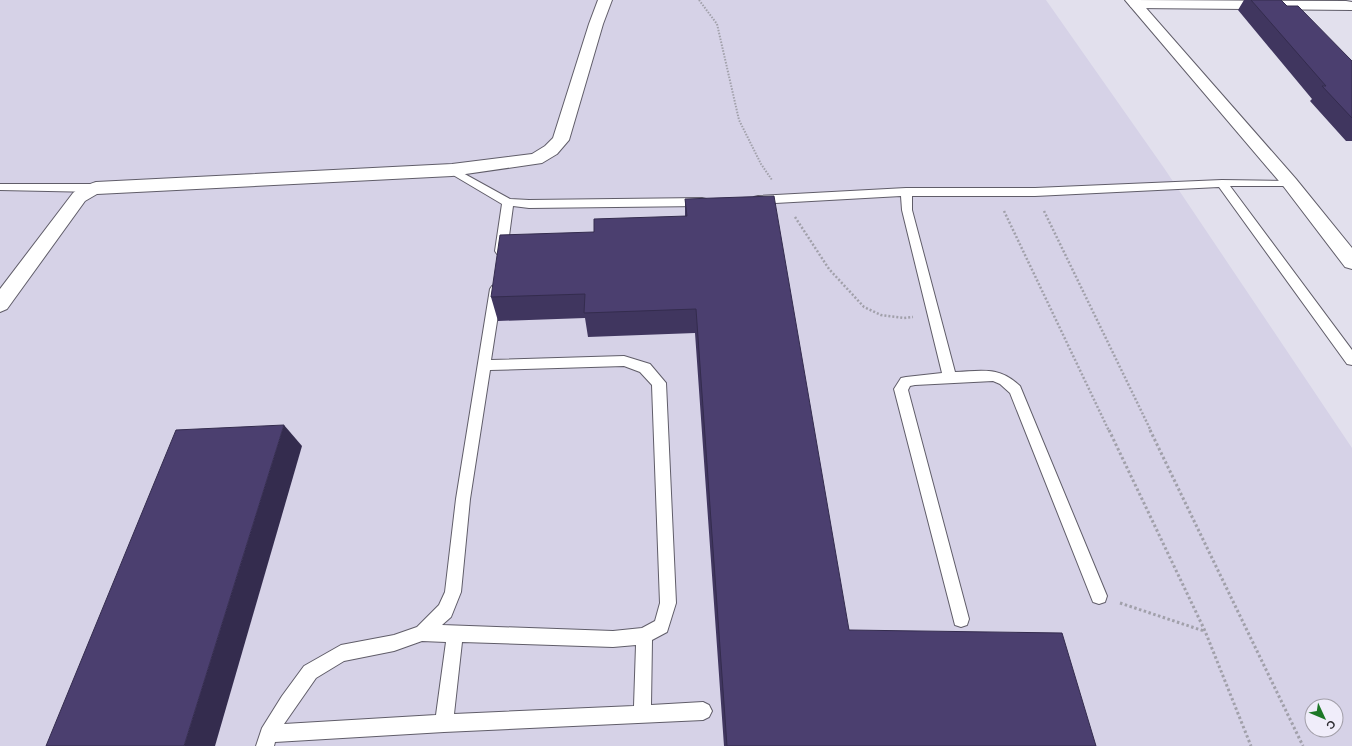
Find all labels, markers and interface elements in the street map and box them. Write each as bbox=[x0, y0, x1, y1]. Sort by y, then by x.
north arrow bbox=[1304, 698, 1344, 738]
text: С bbox=[1323, 717, 1338, 732]

